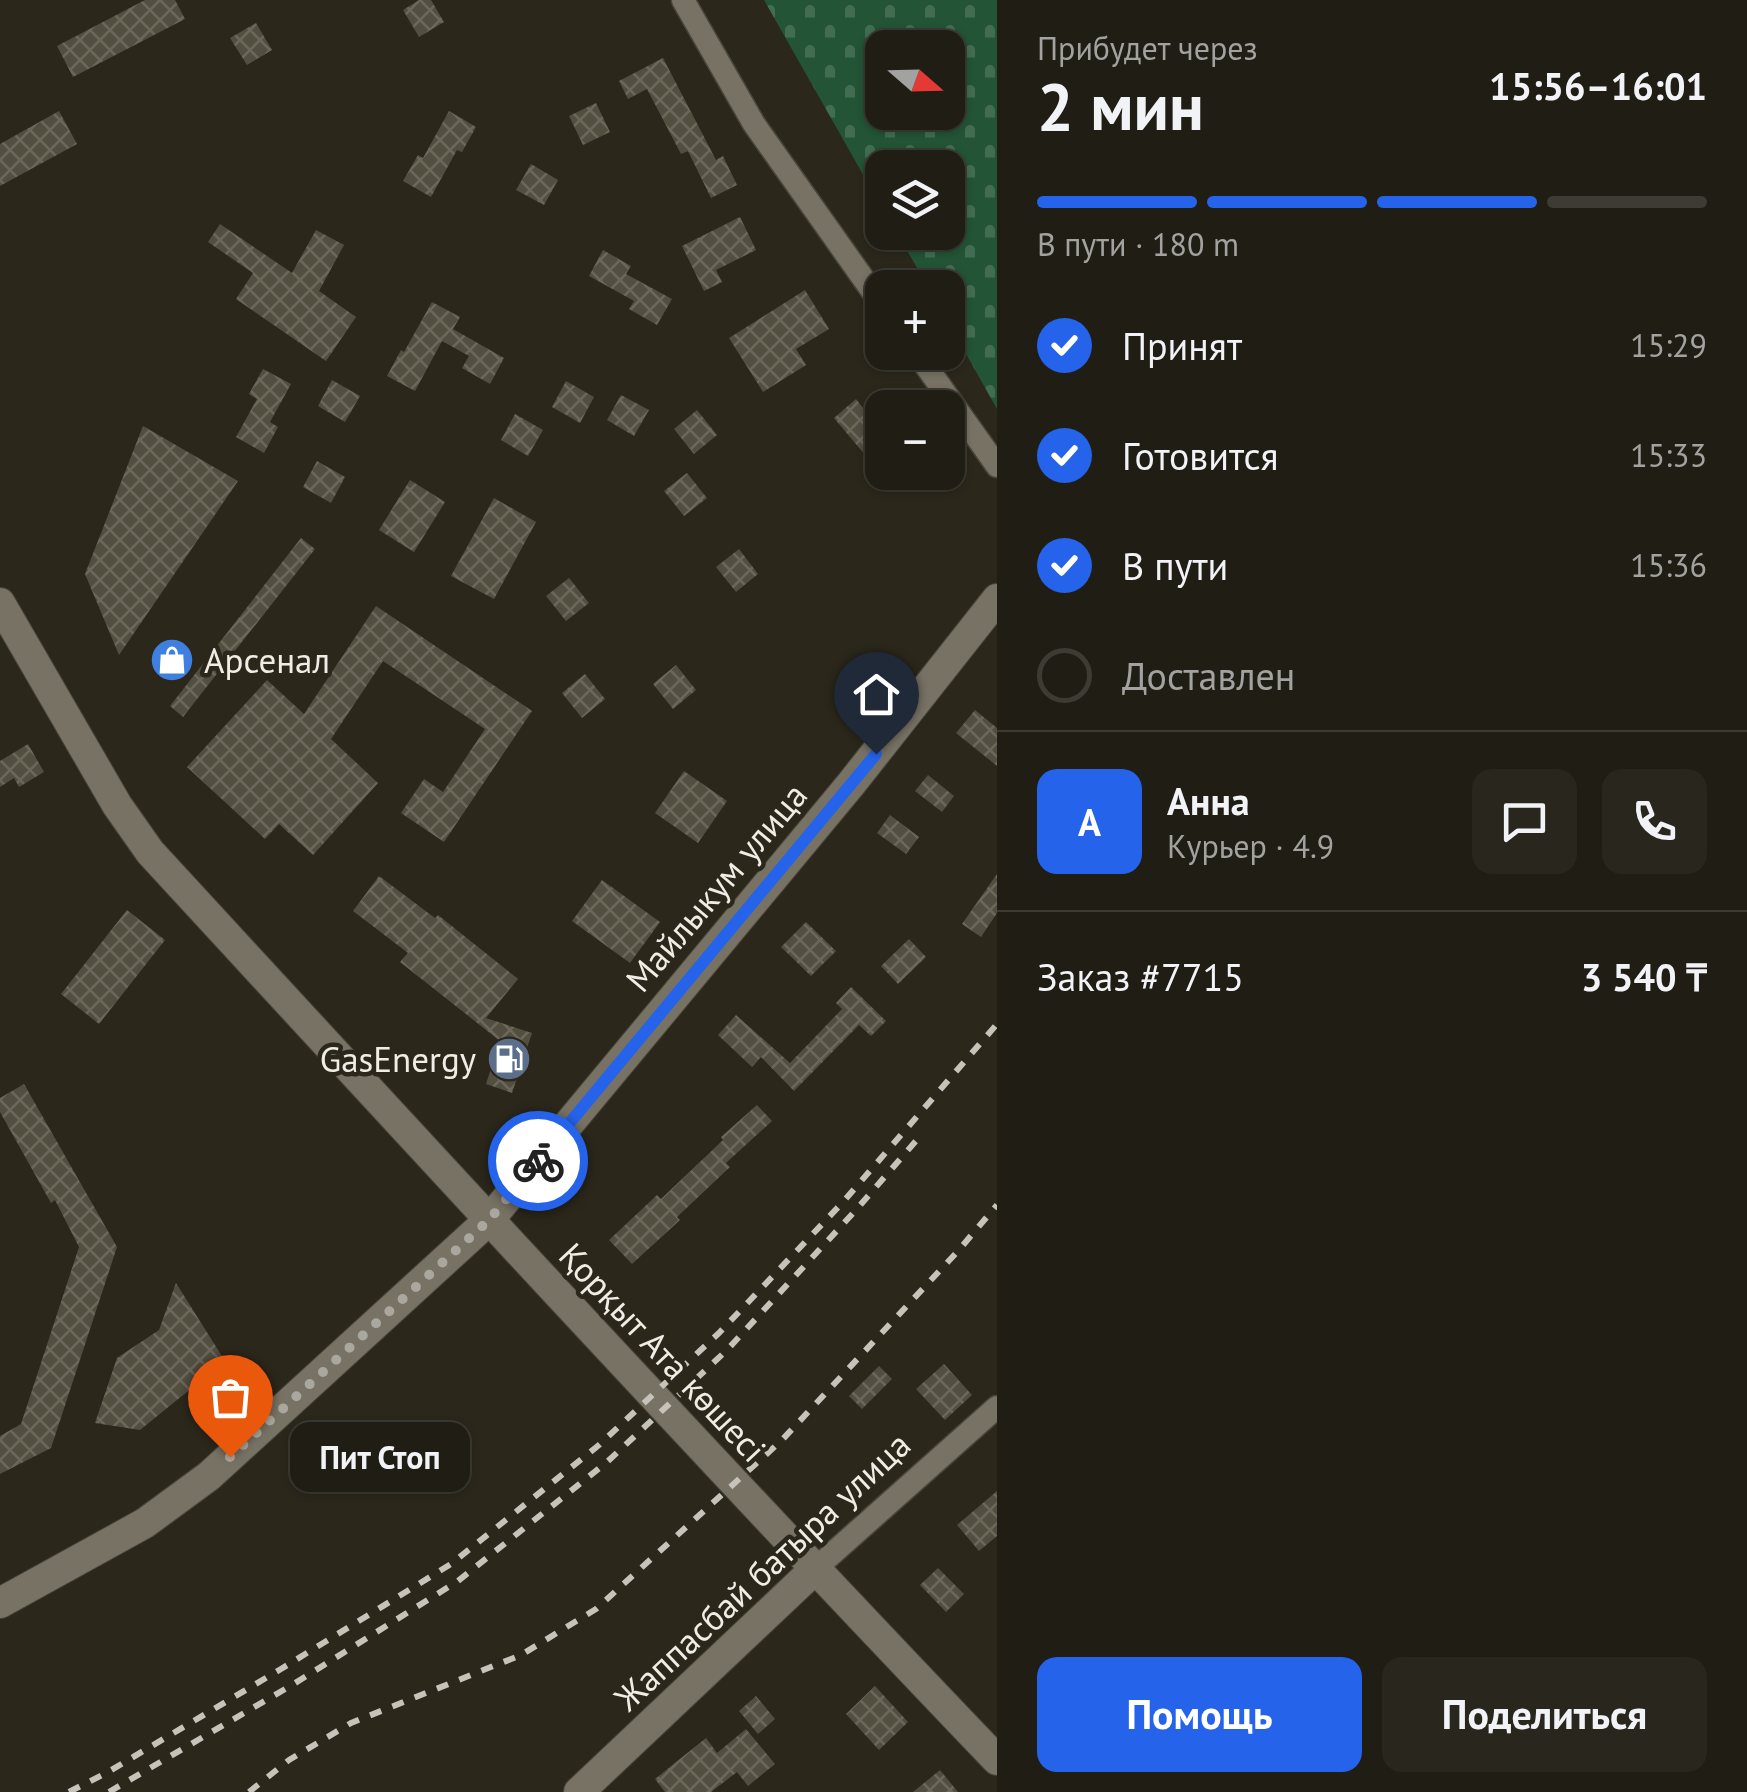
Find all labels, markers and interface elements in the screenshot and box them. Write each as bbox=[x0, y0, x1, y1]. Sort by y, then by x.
text: Прибудет через bbox=[1037, 27, 1258, 69]
north arrow bbox=[865, 30, 965, 130]
map controls bbox=[865, 30, 965, 490]
text: 15:56–16:01 bbox=[1489, 61, 1707, 110]
text: 2 мин bbox=[1037, 64, 1204, 148]
button: layers bbox=[865, 150, 965, 250]
text: В пути · 180 m bbox=[1037, 223, 1239, 265]
button: + bbox=[865, 270, 965, 370]
icon: check bbox=[1037, 318, 1092, 373]
text: Принят bbox=[1122, 321, 1242, 370]
text: 15:29 bbox=[1630, 324, 1707, 366]
button: − bbox=[865, 390, 965, 490]
icon: check bbox=[1037, 428, 1092, 483]
text: Готовится bbox=[1122, 431, 1279, 480]
text: 15:33 bbox=[1630, 434, 1707, 476]
icon: check bbox=[1037, 538, 1092, 593]
text: В пути bbox=[1122, 541, 1228, 590]
text: 15:36 bbox=[1630, 544, 1707, 586]
shop icon: Арсенал bbox=[149, 637, 195, 683]
place label: Арсенал bbox=[204, 637, 330, 683]
text: Доставлен bbox=[1122, 651, 1295, 700]
pin bbox=[834, 652, 919, 755]
icon: home bbox=[849, 667, 904, 722]
button: chat bbox=[1472, 769, 1577, 874]
button: phone bbox=[1602, 769, 1707, 874]
street label: Майлыкум улица bbox=[615, 773, 817, 1001]
text: Анна bbox=[1167, 776, 1250, 825]
text: А bbox=[1078, 797, 1101, 846]
text: Курьер · 4.9 bbox=[1167, 825, 1334, 867]
text: Заказ #7715 bbox=[1037, 952, 1244, 1001]
text: 3 540 ₸ bbox=[1581, 952, 1707, 1001]
place label: GasEnergy bbox=[320, 1036, 476, 1082]
fuel station icon: GasEnergy bbox=[486, 1036, 532, 1082]
courier bbox=[488, 1111, 588, 1211]
icon: bike bbox=[511, 1134, 566, 1189]
street label: Қорқыт Ата көшесі bbox=[549, 1233, 777, 1471]
pin bbox=[188, 1355, 273, 1458]
icon: bag bbox=[203, 1370, 258, 1425]
callout: Пит Стоп bbox=[290, 1422, 470, 1492]
street label: Жаппасбай батыра улица bbox=[603, 1422, 920, 1721]
text: Пит Стоп bbox=[320, 1436, 440, 1478]
button: Помощь bbox=[1037, 1657, 1362, 1772]
button: Поделиться bbox=[1382, 1657, 1707, 1772]

